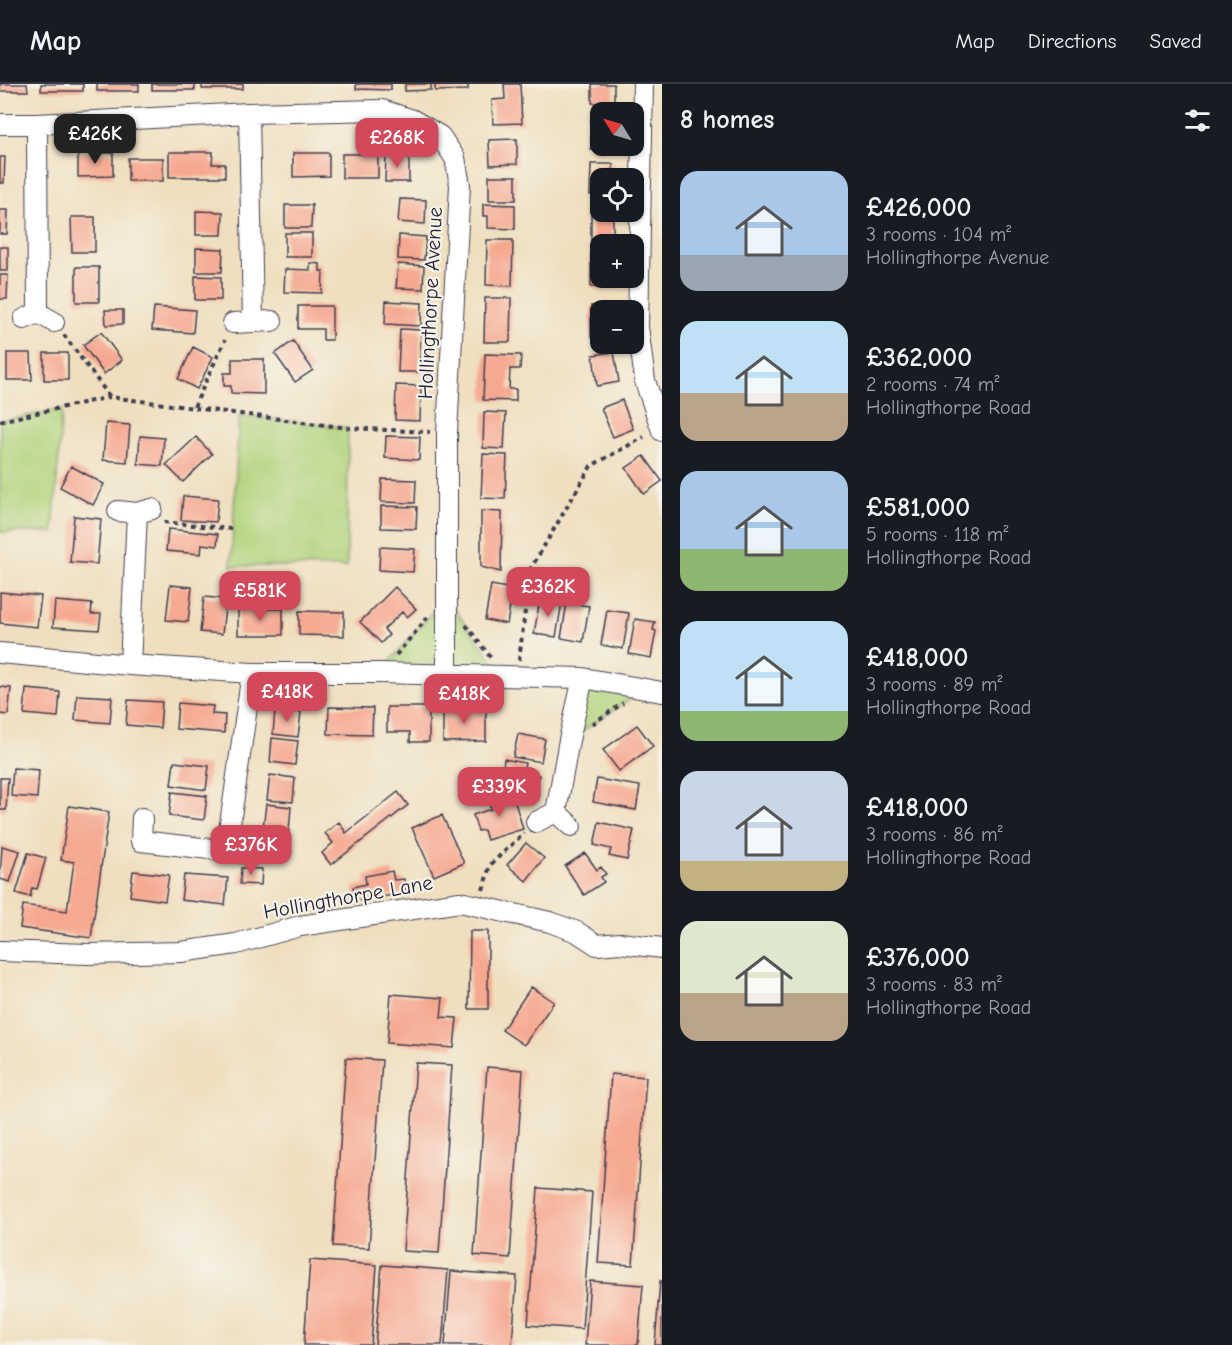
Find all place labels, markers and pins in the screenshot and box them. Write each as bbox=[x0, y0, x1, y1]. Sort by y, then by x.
pin: £426K bbox=[53, 114, 137, 165]
pin: £268K bbox=[355, 118, 439, 169]
pin: £362K bbox=[506, 567, 590, 618]
pin: £581K bbox=[218, 571, 302, 622]
pin: £418K bbox=[245, 672, 329, 723]
pin: £418K bbox=[422, 674, 506, 725]
pin: £339K bbox=[457, 767, 541, 818]
pin: £376K bbox=[209, 825, 293, 876]

